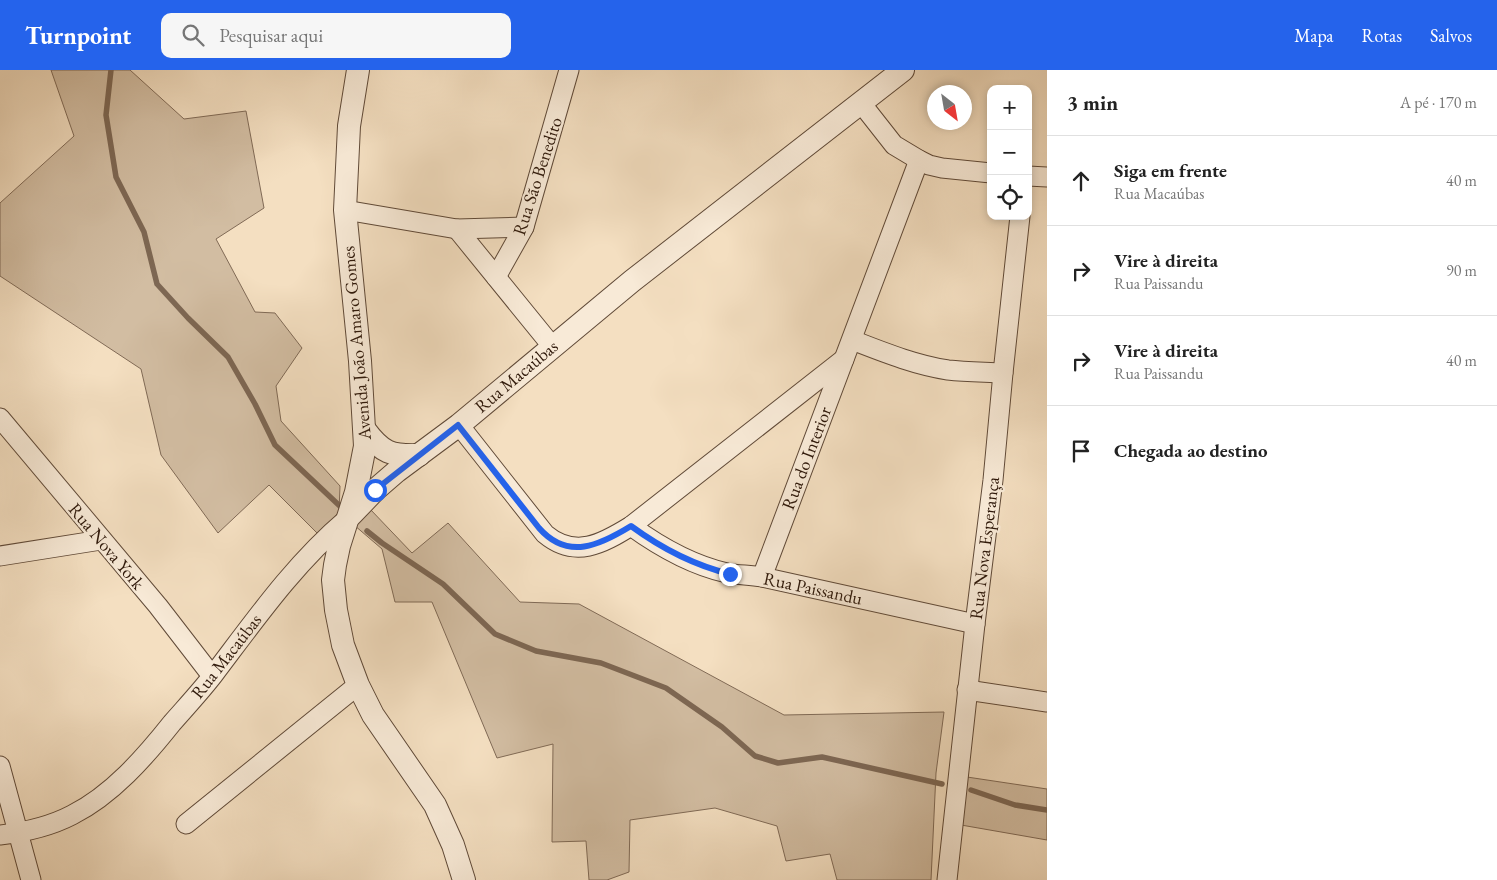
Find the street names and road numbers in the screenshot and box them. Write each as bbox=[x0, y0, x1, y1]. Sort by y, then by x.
street label: Rua São Benedito bbox=[507, 114, 567, 238]
street label: Avenida João Amaro Gomes bbox=[336, 245, 376, 442]
street label: Rua Macaúbas bbox=[470, 334, 563, 418]
street label: Rua do Interior bbox=[776, 403, 836, 513]
street label: Rua Nova Esperança bbox=[964, 475, 1004, 621]
street label: Rua Nova York bbox=[64, 498, 150, 595]
street label: Rua Paissandu bbox=[761, 566, 865, 610]
street label: Rua Macaúbas bbox=[186, 609, 267, 703]

